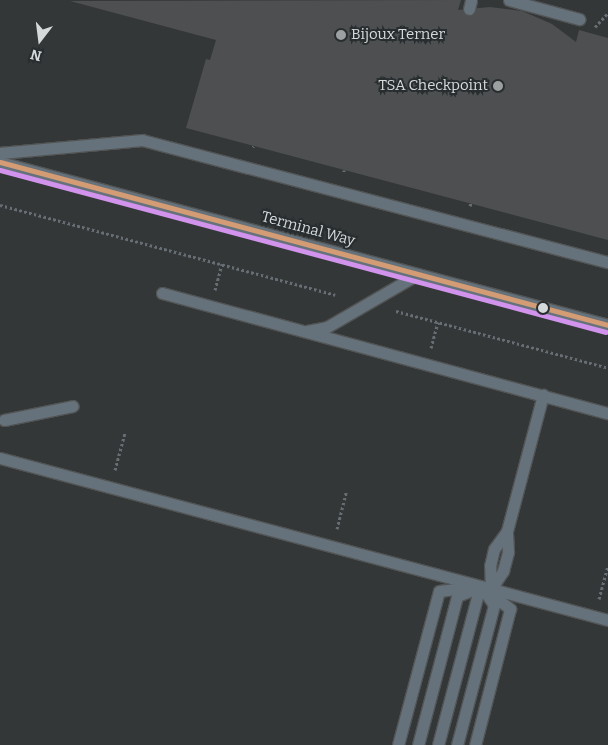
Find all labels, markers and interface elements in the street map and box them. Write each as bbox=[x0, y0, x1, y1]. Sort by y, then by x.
north arrow bbox=[15, 15, 65, 65]
place label: Bijoux Terner bbox=[351, 26, 445, 44]
marker: Bijoux Terner bbox=[335, 29, 347, 41]
text: N bbox=[29, 45, 43, 65]
place label: TSA Checkpoint bbox=[378, 77, 488, 95]
marker: TSA Checkpoint bbox=[492, 80, 504, 92]
street label: Terminal Way bbox=[259, 208, 357, 250]
unlabelled marker bbox=[538, 303, 548, 313]

